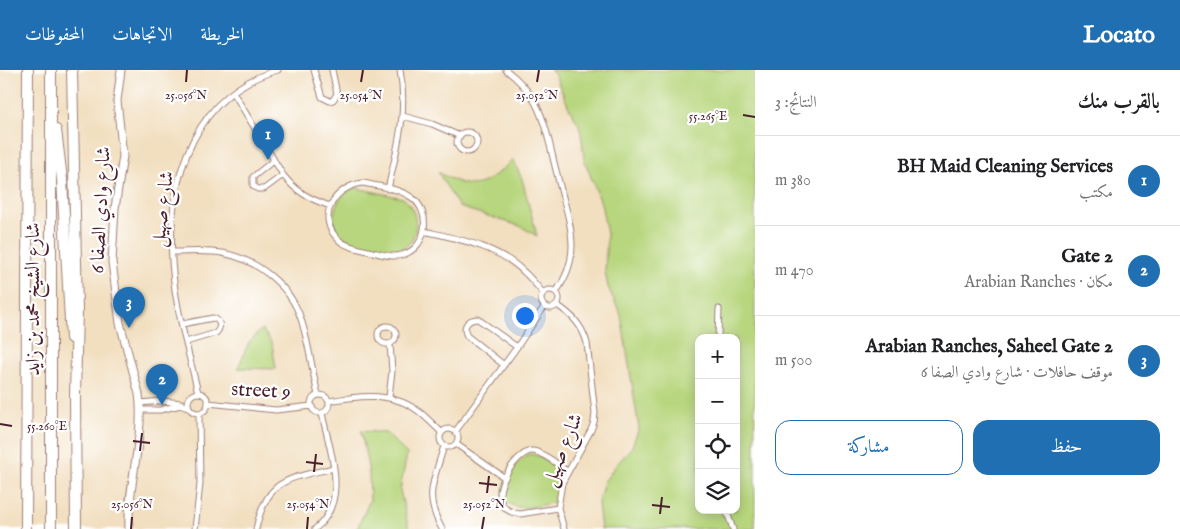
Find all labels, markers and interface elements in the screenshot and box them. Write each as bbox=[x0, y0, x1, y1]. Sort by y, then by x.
text: Locato bbox=[1083, 20, 1155, 51]
text: المحفوظات bbox=[25, 24, 84, 47]
text: الاتجاهات bbox=[112, 24, 172, 47]
text: الخريطة bbox=[200, 24, 244, 47]
text: 25.056°N bbox=[165, 88, 208, 103]
text: 25.054°N bbox=[340, 88, 383, 103]
text: 25.052°N bbox=[516, 88, 559, 103]
text: بالقرب منك bbox=[1078, 89, 1160, 116]
text: النتائج: 3 bbox=[775, 93, 817, 113]
text: 55.265°E bbox=[689, 109, 727, 124]
pin: 1 bbox=[252, 119, 284, 160]
street label: شارع وادي الصفا 6 bbox=[85, 146, 121, 274]
text: BH Maid Cleaning Services bbox=[897, 155, 1113, 179]
street label: شارع صهيل bbox=[146, 169, 184, 249]
text: 380 m bbox=[775, 171, 811, 191]
text: 1 bbox=[1141, 171, 1147, 191]
text: مكتب bbox=[1079, 183, 1113, 203]
street label: شارع الشيخ محمد بن زايد bbox=[21, 222, 50, 376]
text: Gate 2 bbox=[1061, 245, 1113, 269]
text: 470 m bbox=[775, 261, 814, 281]
text: 2 bbox=[1140, 261, 1148, 281]
text: مكان · Arabian Ranches bbox=[965, 273, 1113, 293]
pin: 3 bbox=[113, 287, 145, 328]
your location bbox=[512, 303, 538, 329]
map controls bbox=[695, 334, 740, 514]
button: + bbox=[695, 334, 740, 379]
text: Arabian Ranches, Saheel Gate 2 bbox=[865, 335, 1113, 359]
text: 500 m bbox=[775, 351, 812, 371]
text: 3 bbox=[1141, 351, 1147, 371]
text: موقف حافلات · شارع وادي الصفا 6 bbox=[921, 363, 1113, 383]
pin: 2 bbox=[146, 364, 178, 405]
street label: street 9 bbox=[231, 377, 291, 405]
button: − bbox=[695, 379, 740, 424]
street label: شارع صهيل bbox=[537, 410, 593, 492]
text: 55.260°E bbox=[27, 419, 67, 434]
button: مشاركة bbox=[775, 420, 963, 475]
button: حفظ bbox=[973, 420, 1160, 475]
button: locate bbox=[695, 424, 740, 469]
button: layers bbox=[695, 469, 740, 514]
text: 25.056°N bbox=[111, 497, 154, 512]
text: 25.054°N bbox=[287, 497, 330, 512]
text: 25.052°N bbox=[463, 497, 506, 512]

